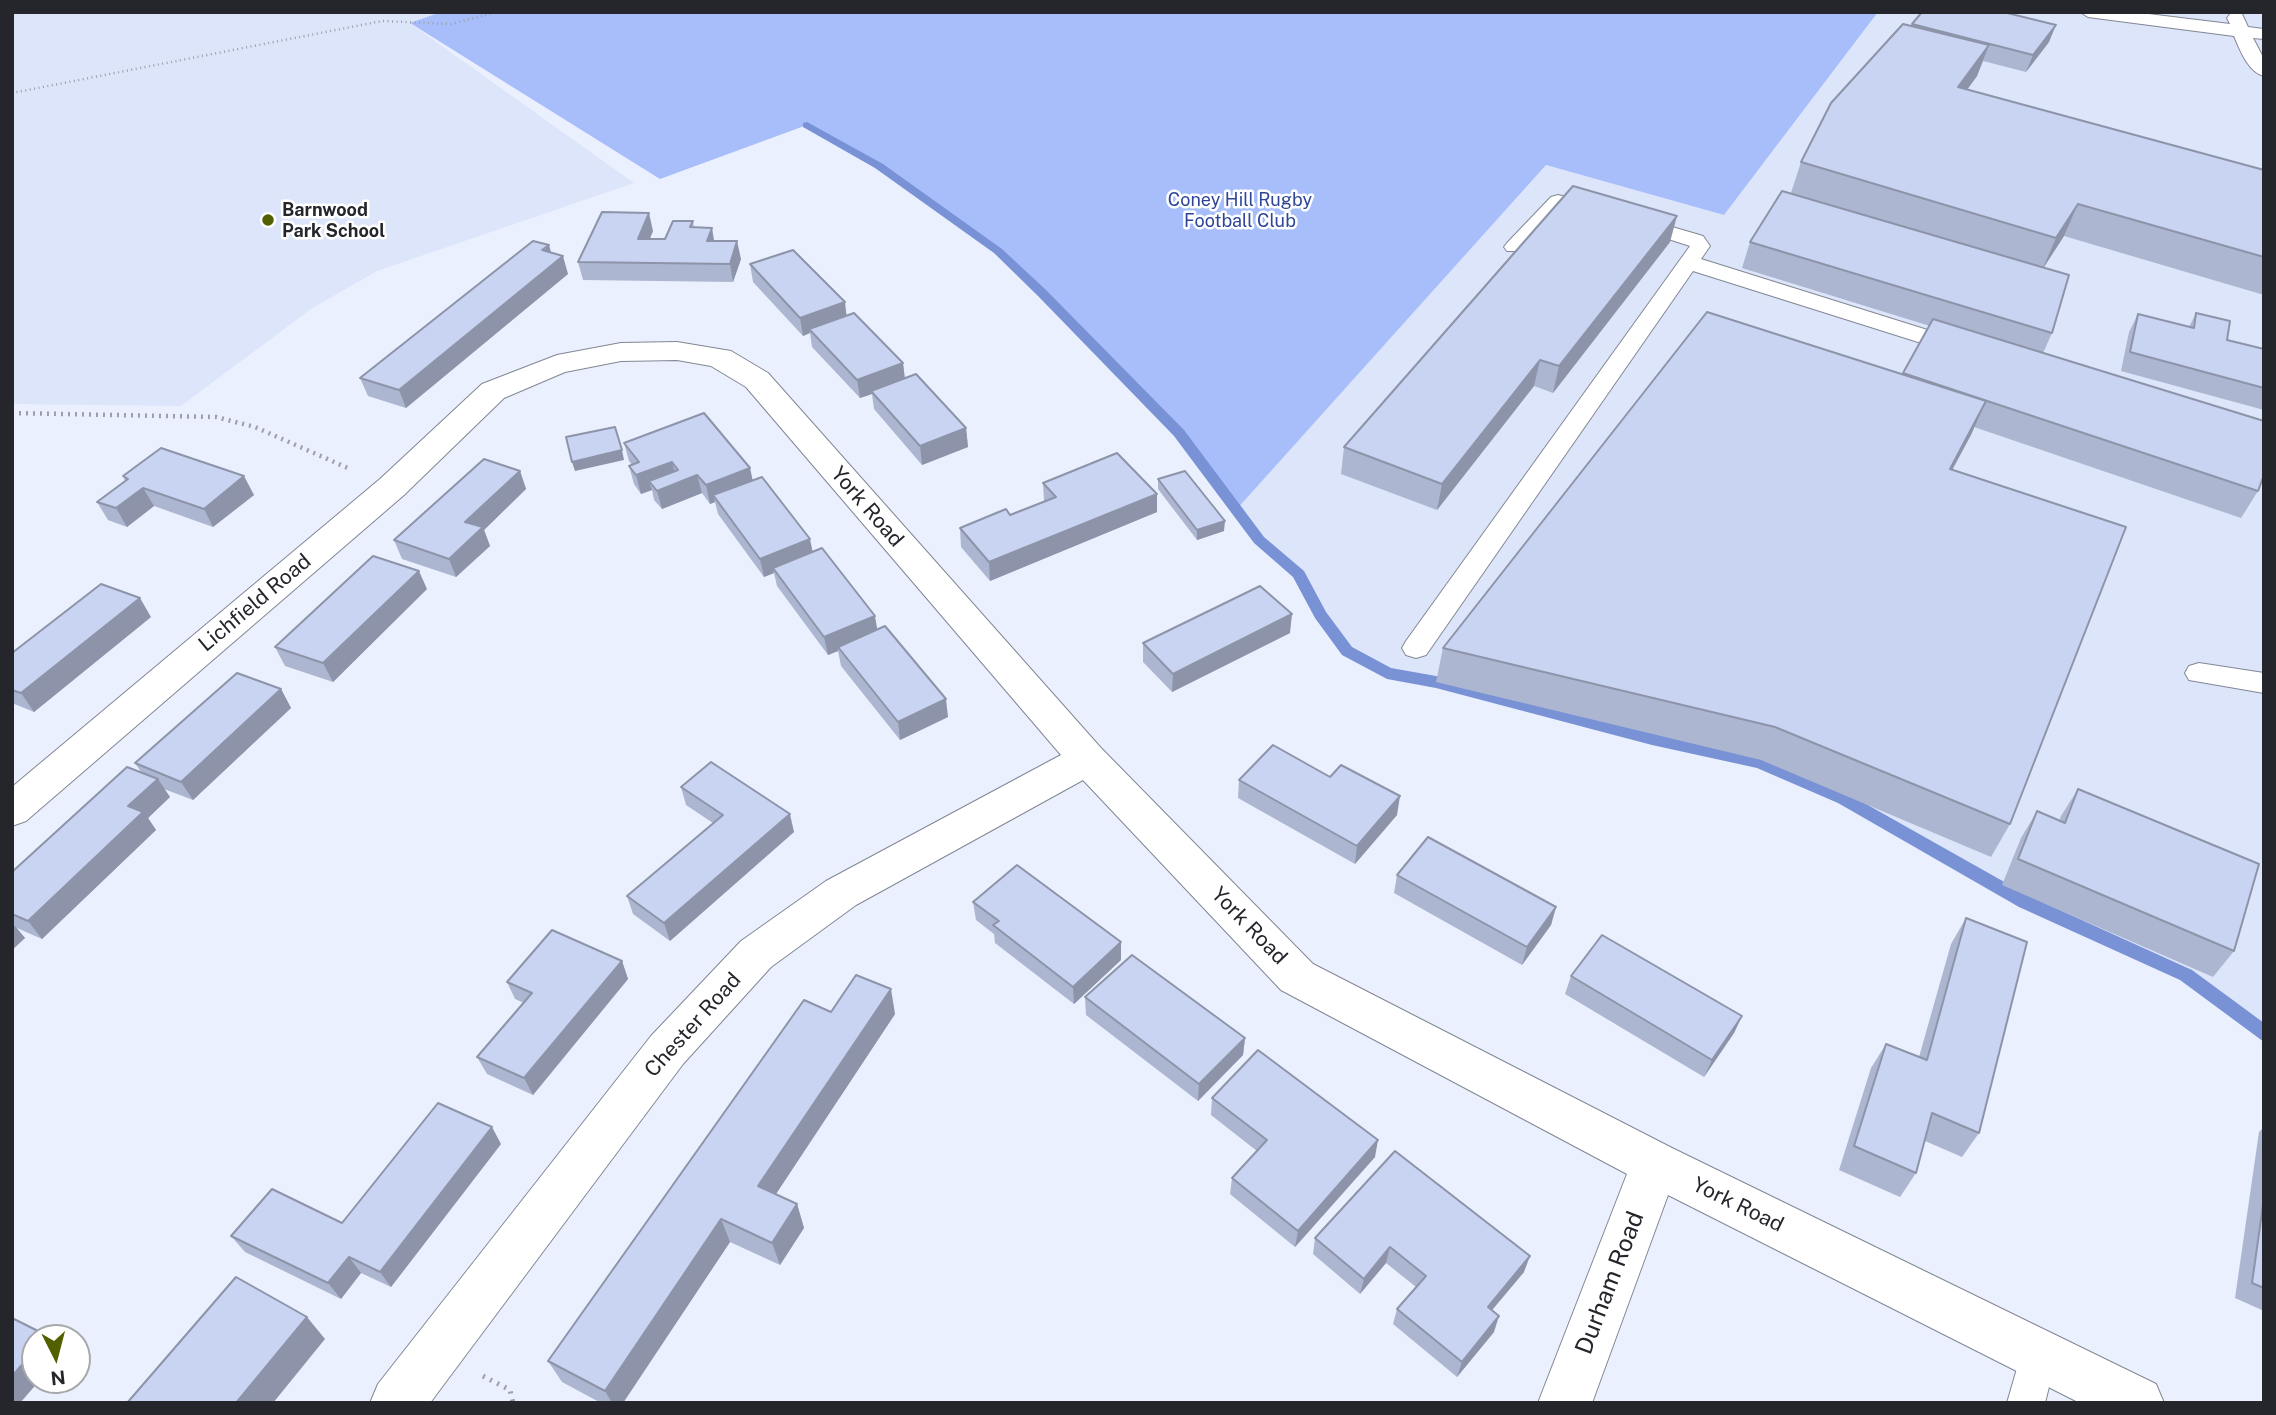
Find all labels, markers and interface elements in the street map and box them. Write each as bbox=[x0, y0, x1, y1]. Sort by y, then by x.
park label: Coney Hill Rugby Football Club bbox=[1168, 189, 1312, 232]
place label: Barnwood Park School bbox=[282, 199, 385, 242]
marker: Barnwood Park School bbox=[260, 212, 276, 228]
street label: York Road bbox=[825, 462, 909, 552]
street label: Lichfield Road bbox=[194, 549, 316, 657]
street label: York Road bbox=[1206, 882, 1292, 970]
street label: Chester Road bbox=[640, 968, 746, 1082]
street label: York Road bbox=[1688, 1172, 1788, 1238]
street label: Durham Road bbox=[1570, 1208, 1650, 1358]
north arrow bbox=[21, 1324, 91, 1394]
text: N bbox=[49, 1366, 67, 1390]

